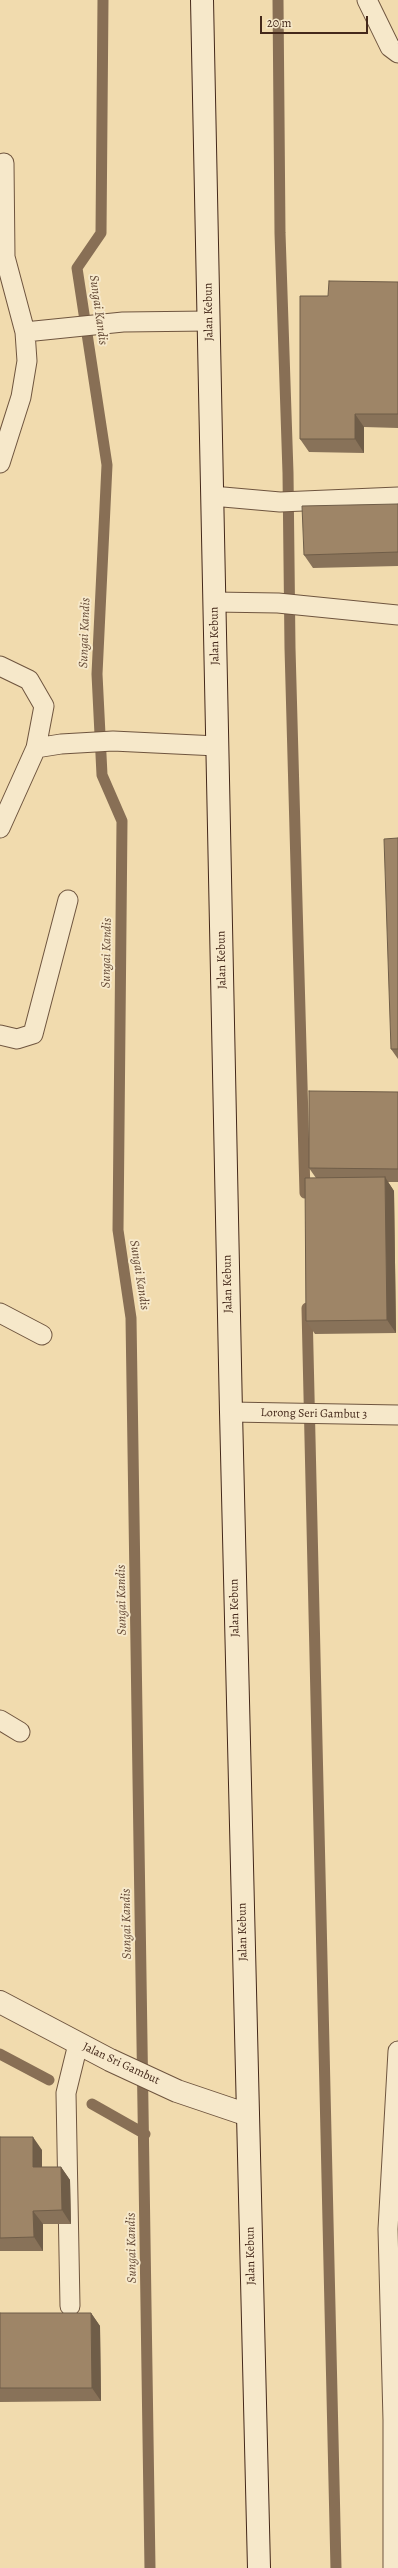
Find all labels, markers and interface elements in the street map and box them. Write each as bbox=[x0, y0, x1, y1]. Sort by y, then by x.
scale bar bbox=[262, 8, 370, 34]
text: 20 m bbox=[267, 15, 291, 31]
water label: Sungai Kandis bbox=[85, 274, 111, 346]
street label: Jalan Kebun bbox=[201, 283, 217, 341]
water label: Sungai Kandis bbox=[76, 597, 94, 669]
street label: Jalan Kebun bbox=[207, 607, 223, 665]
water label: Sungai Kandis bbox=[99, 918, 115, 988]
street label: Jalan Kebun bbox=[214, 931, 230, 989]
water label: Sungai Kandis bbox=[126, 1239, 152, 1311]
street label: Jalan Kebun bbox=[220, 1255, 236, 1313]
street label: Lorong Seri Gambut 3 bbox=[261, 1406, 367, 1422]
water label: Sungai Kandis bbox=[114, 1565, 130, 1635]
street label: Jalan Kebun bbox=[227, 1579, 243, 1637]
water label: Sungai Kandis bbox=[119, 1889, 135, 1959]
street label: Jalan Kebun bbox=[235, 1903, 251, 1961]
street label: Jalan Sri Gambut bbox=[80, 2040, 162, 2088]
water label: Sungai Kandis bbox=[124, 2213, 140, 2283]
street label: Jalan Kebun bbox=[243, 2227, 259, 2285]

